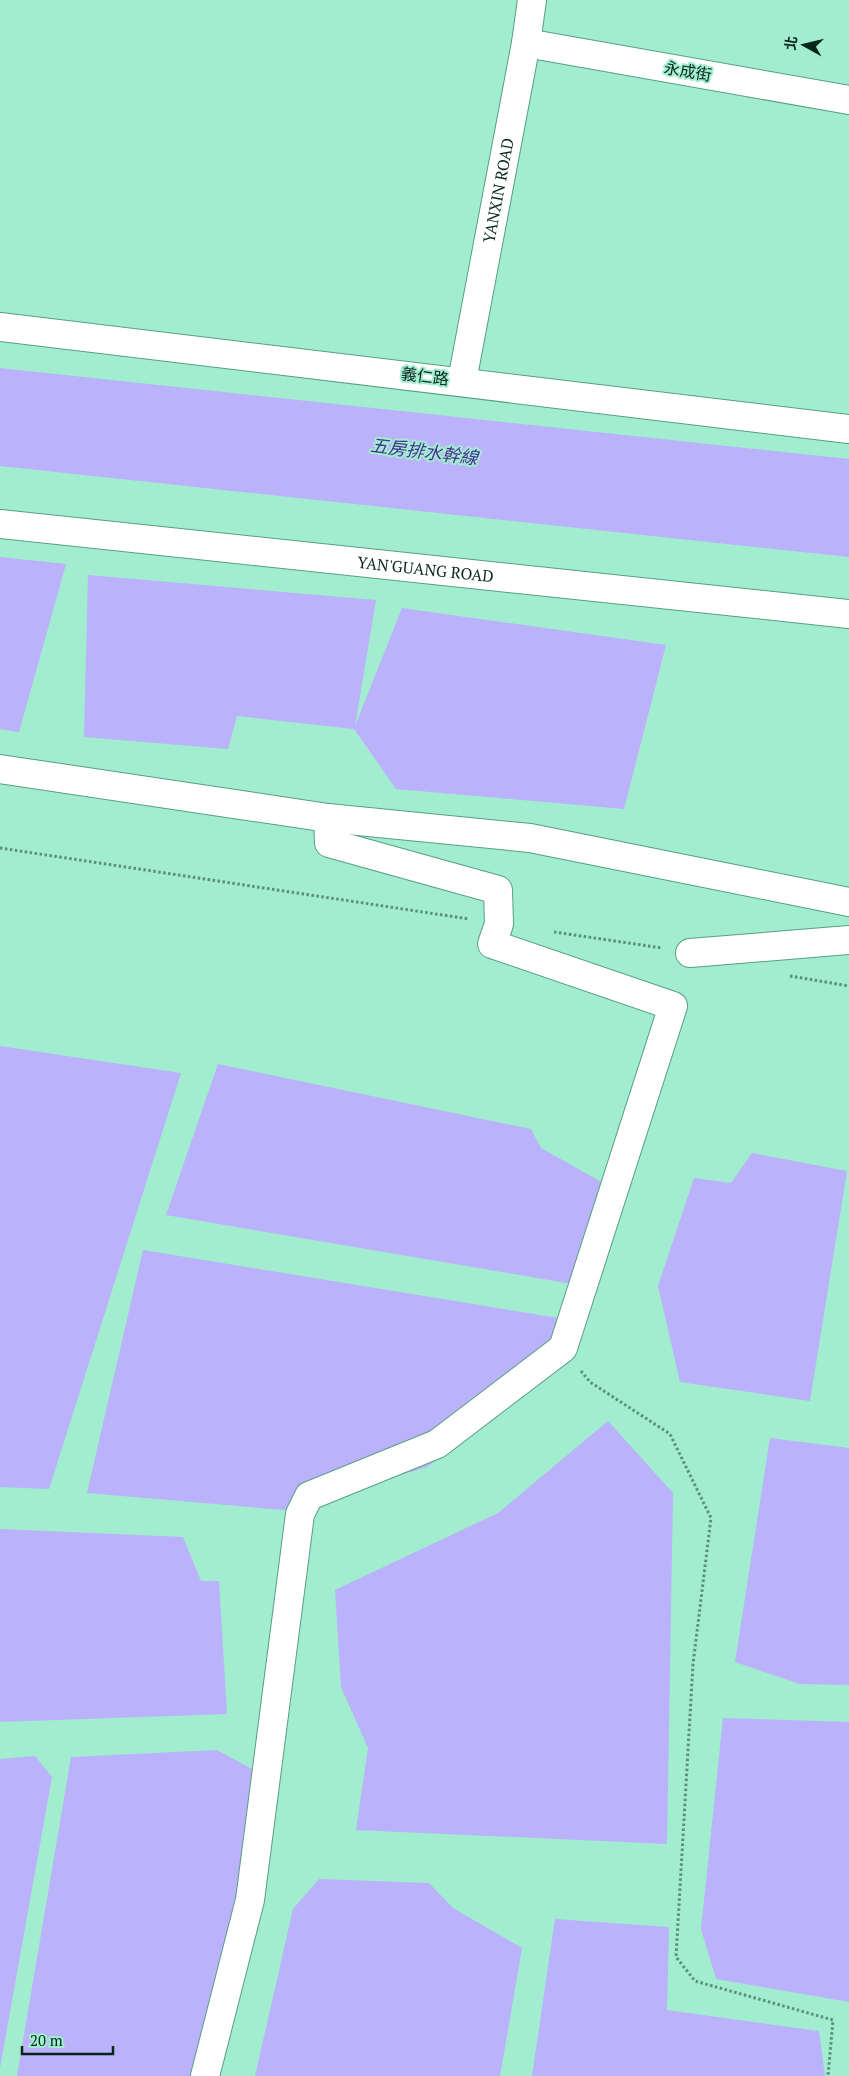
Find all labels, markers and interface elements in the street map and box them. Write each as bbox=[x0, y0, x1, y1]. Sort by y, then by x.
north arrow bbox=[779, 20, 829, 70]
text: 北 bbox=[780, 35, 801, 51]
street label: 永成街 bbox=[662, 56, 714, 86]
street label: YANXIN ROAD bbox=[477, 136, 519, 245]
street label: 義仁路 bbox=[400, 362, 450, 390]
water label: 五房排水幹線 bbox=[369, 433, 481, 470]
street label: YAN'GUANG ROAD bbox=[356, 551, 495, 587]
scale bar bbox=[22, 2024, 114, 2056]
text: 20 m bbox=[30, 2030, 63, 2050]

